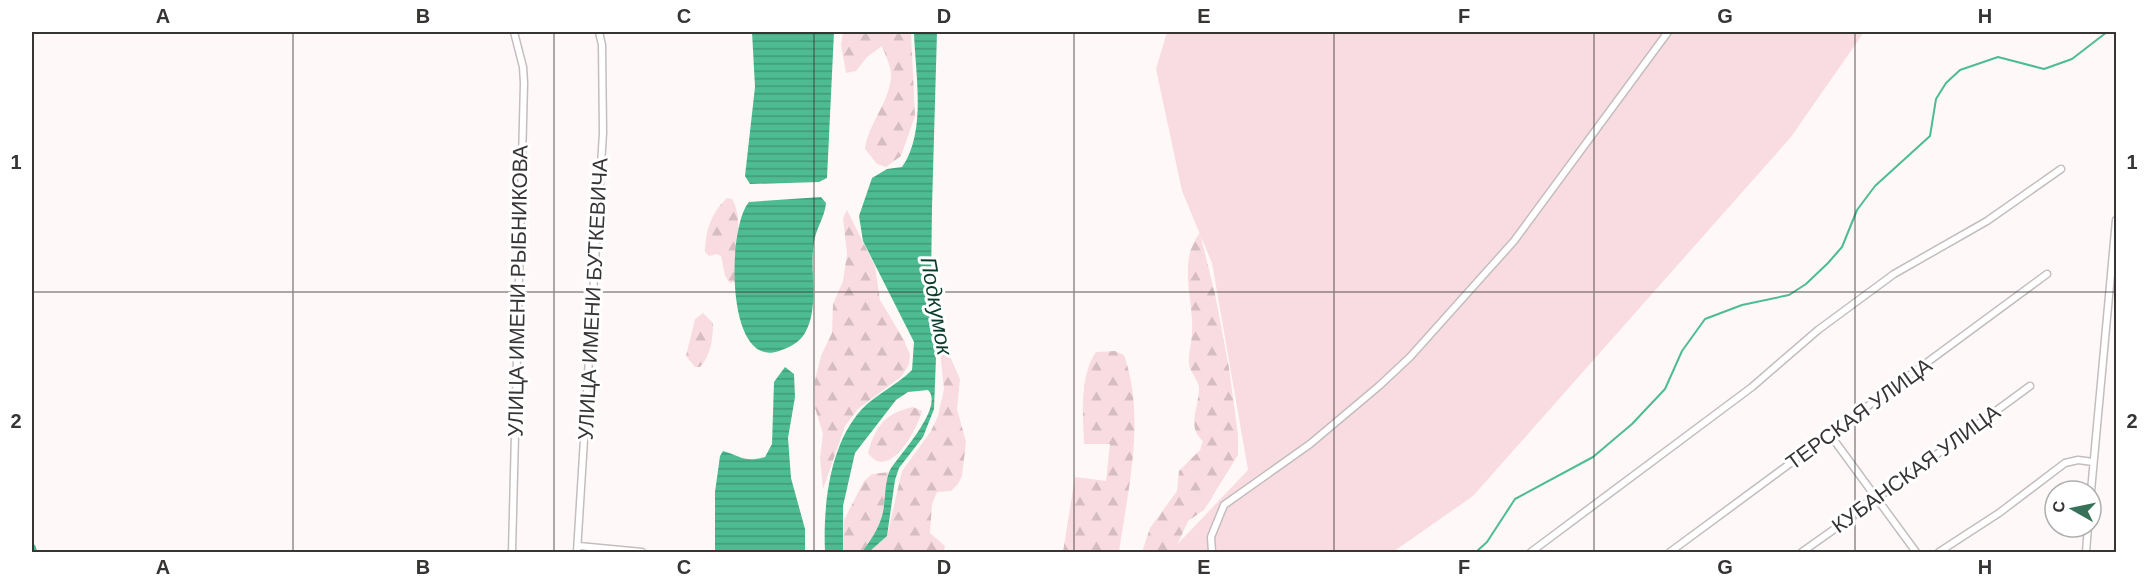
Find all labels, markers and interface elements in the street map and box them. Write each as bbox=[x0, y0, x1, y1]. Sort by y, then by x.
text: A bbox=[156, 5, 170, 27]
text: B bbox=[416, 5, 430, 27]
text: C bbox=[677, 5, 691, 27]
text: D bbox=[937, 5, 951, 27]
text: E bbox=[1197, 5, 1211, 27]
text: F bbox=[1458, 5, 1470, 27]
text: G bbox=[1717, 5, 1733, 27]
text: H bbox=[1978, 5, 1992, 27]
street label: УЛИЦА ИМЕНИ РЫБНИКОВА bbox=[503, 145, 532, 437]
text: 1 bbox=[10, 151, 22, 173]
text: 1 bbox=[2126, 151, 2138, 173]
street label: УЛИЦА ИМЕНИ БУТКЕВИЧА bbox=[574, 157, 611, 441]
water label: Подкумок bbox=[916, 255, 958, 359]
street label: ТЕРСКАЯ УЛИЦА bbox=[1782, 353, 1936, 474]
street label: КУБАНСКАЯ УЛИЦА bbox=[1827, 400, 2004, 537]
text: 2 bbox=[10, 410, 22, 432]
text: 2 bbox=[2126, 410, 2138, 432]
north arrow bbox=[2043, 479, 2103, 539]
text: С bbox=[2049, 499, 2068, 514]
text: A bbox=[156, 556, 170, 578]
text: B bbox=[416, 556, 430, 578]
text: C bbox=[677, 556, 691, 578]
text: D bbox=[937, 556, 951, 578]
text: E bbox=[1197, 556, 1211, 578]
text: F bbox=[1458, 556, 1470, 578]
text: G bbox=[1717, 556, 1733, 578]
text: H bbox=[1978, 556, 1992, 578]

